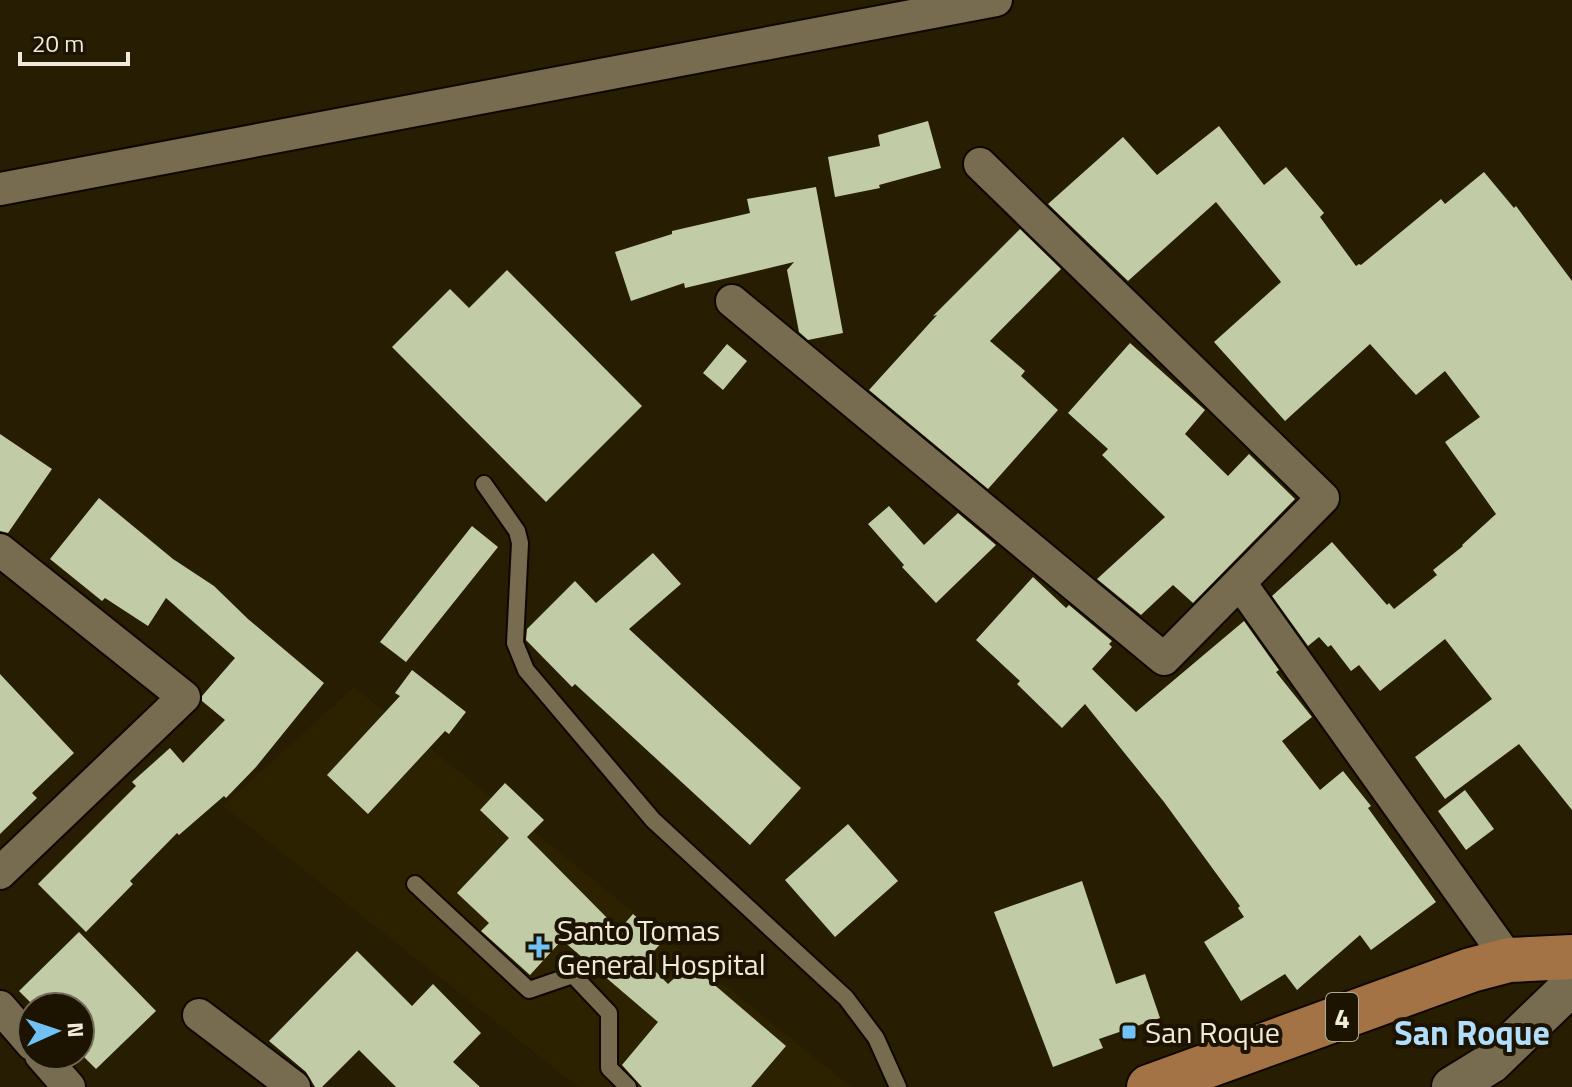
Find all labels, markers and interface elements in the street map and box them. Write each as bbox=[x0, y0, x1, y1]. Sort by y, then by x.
scale bar bbox=[20, 16, 128, 66]
text: 20 m bbox=[32, 25, 84, 61]
place label: Santo Tomas General Hospital bbox=[557, 907, 766, 987]
marker: Santo Tomas General Hospital bbox=[528, 936, 550, 958]
north arrow bbox=[16, 991, 96, 1071]
road number: 4 bbox=[1326, 993, 1358, 1041]
district label: San Roque bbox=[1394, 1006, 1550, 1058]
place label: San Roque bbox=[1145, 1009, 1280, 1055]
text: N bbox=[59, 1021, 93, 1038]
marker: San Roque bbox=[1120, 1023, 1138, 1041]

